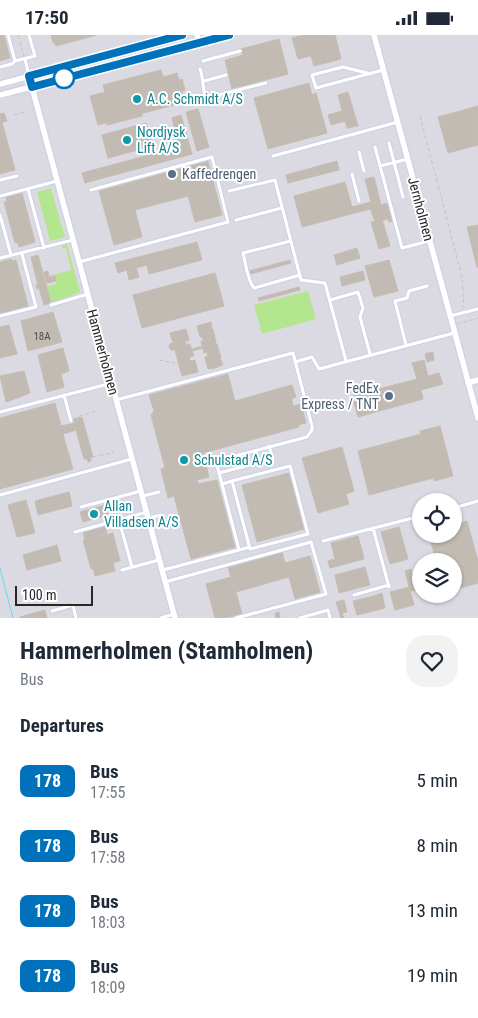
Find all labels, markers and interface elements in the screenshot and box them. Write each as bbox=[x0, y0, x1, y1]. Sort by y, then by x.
text: 17:50 bbox=[25, 6, 69, 29]
unlabelled marker bbox=[53, 67, 75, 89]
place label: A.C. Schmidt A/S bbox=[147, 91, 243, 107]
marker: A.C. Schmidt A/S bbox=[131, 93, 143, 105]
place label: Nordjysk Lift A/S bbox=[137, 124, 186, 156]
marker: Nordjysk Lift A/S bbox=[121, 134, 133, 146]
place label: Kaffedrengen bbox=[182, 166, 256, 182]
marker: Kaffedrengen bbox=[166, 168, 178, 180]
street label: Jernholmen bbox=[405, 175, 437, 243]
street label: Hammerholmen bbox=[84, 307, 122, 397]
house number: 18A bbox=[33, 330, 51, 343]
place label: FedEx Express / TNT bbox=[301, 380, 379, 412]
marker: FedEx Express / TNT bbox=[383, 390, 395, 402]
place label: Schulstad A/S bbox=[194, 452, 272, 468]
marker: Schulstad A/S bbox=[178, 454, 190, 466]
map controls bbox=[412, 493, 462, 603]
button: locate bbox=[412, 493, 462, 543]
place label: Allan Villadsen A/S bbox=[104, 498, 179, 530]
marker: Allan Villadsen A/S bbox=[88, 508, 100, 520]
button: layers bbox=[412, 553, 462, 603]
scale bar bbox=[15, 583, 92, 606]
text: 100 m bbox=[22, 587, 57, 603]
button: heart bbox=[406, 635, 458, 687]
text: Hammerholmen (Stamholmen) bbox=[20, 637, 313, 665]
text: Bus bbox=[20, 670, 44, 689]
text: Departures bbox=[20, 714, 104, 737]
text: Bus bbox=[90, 760, 119, 783]
text: 5 min bbox=[416, 769, 458, 792]
text: 178 bbox=[34, 770, 61, 791]
text: 17:55 bbox=[90, 783, 125, 802]
text: Bus bbox=[90, 825, 119, 848]
text: 8 min bbox=[416, 834, 458, 857]
text: 178 bbox=[34, 835, 61, 856]
text: 17:58 bbox=[90, 848, 125, 867]
text: Bus bbox=[90, 890, 119, 913]
text: 13 min bbox=[407, 899, 458, 922]
text: 178 bbox=[34, 900, 61, 921]
text: 18:03 bbox=[90, 913, 125, 932]
text: Bus bbox=[90, 955, 119, 978]
text: 19 min bbox=[407, 964, 458, 987]
text: 178 bbox=[34, 965, 61, 986]
text: 18:09 bbox=[90, 978, 125, 997]

